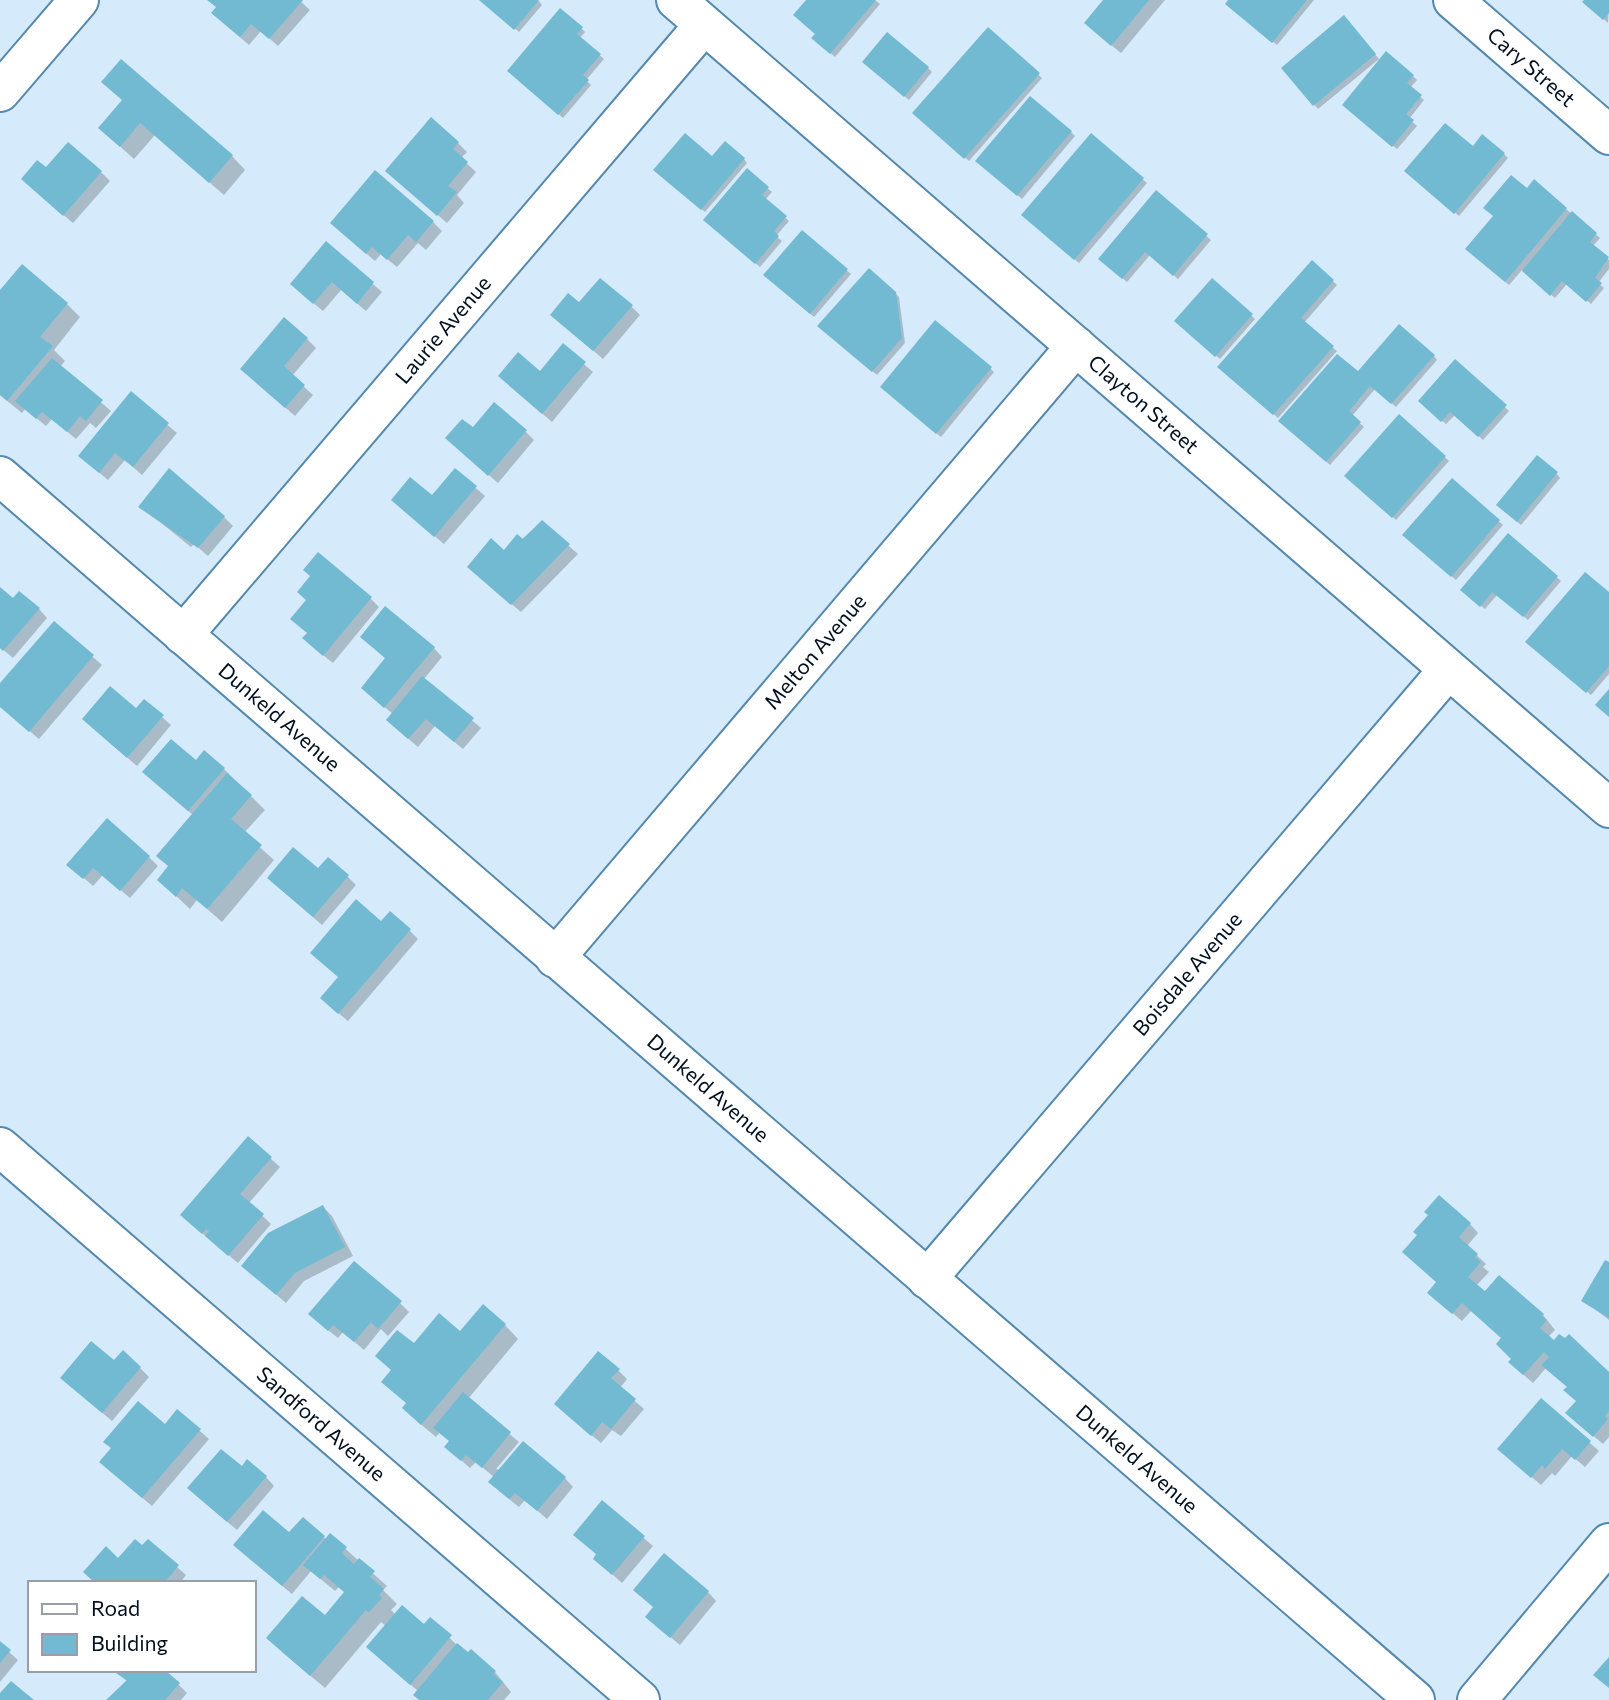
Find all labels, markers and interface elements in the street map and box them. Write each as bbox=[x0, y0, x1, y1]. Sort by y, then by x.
street label: Cary Street bbox=[1483, 21, 1581, 111]
street label: Laurie Avenue bbox=[389, 270, 495, 388]
street label: Clayton Street bbox=[1084, 349, 1204, 458]
street label: Melton Avenue bbox=[758, 588, 871, 714]
street label: Dunkeld Avenue bbox=[214, 657, 346, 776]
street label: Boisdale Avenue bbox=[1127, 906, 1246, 1040]
street label: Dunkeld Avenue bbox=[643, 1028, 775, 1147]
street label: Sandford Avenue bbox=[252, 1361, 391, 1486]
street label: Dunkeld Avenue bbox=[1072, 1399, 1204, 1518]
legend bbox=[28, 1581, 256, 1672]
text: Road bbox=[91, 1595, 140, 1620]
text: Building bbox=[91, 1630, 168, 1655]

